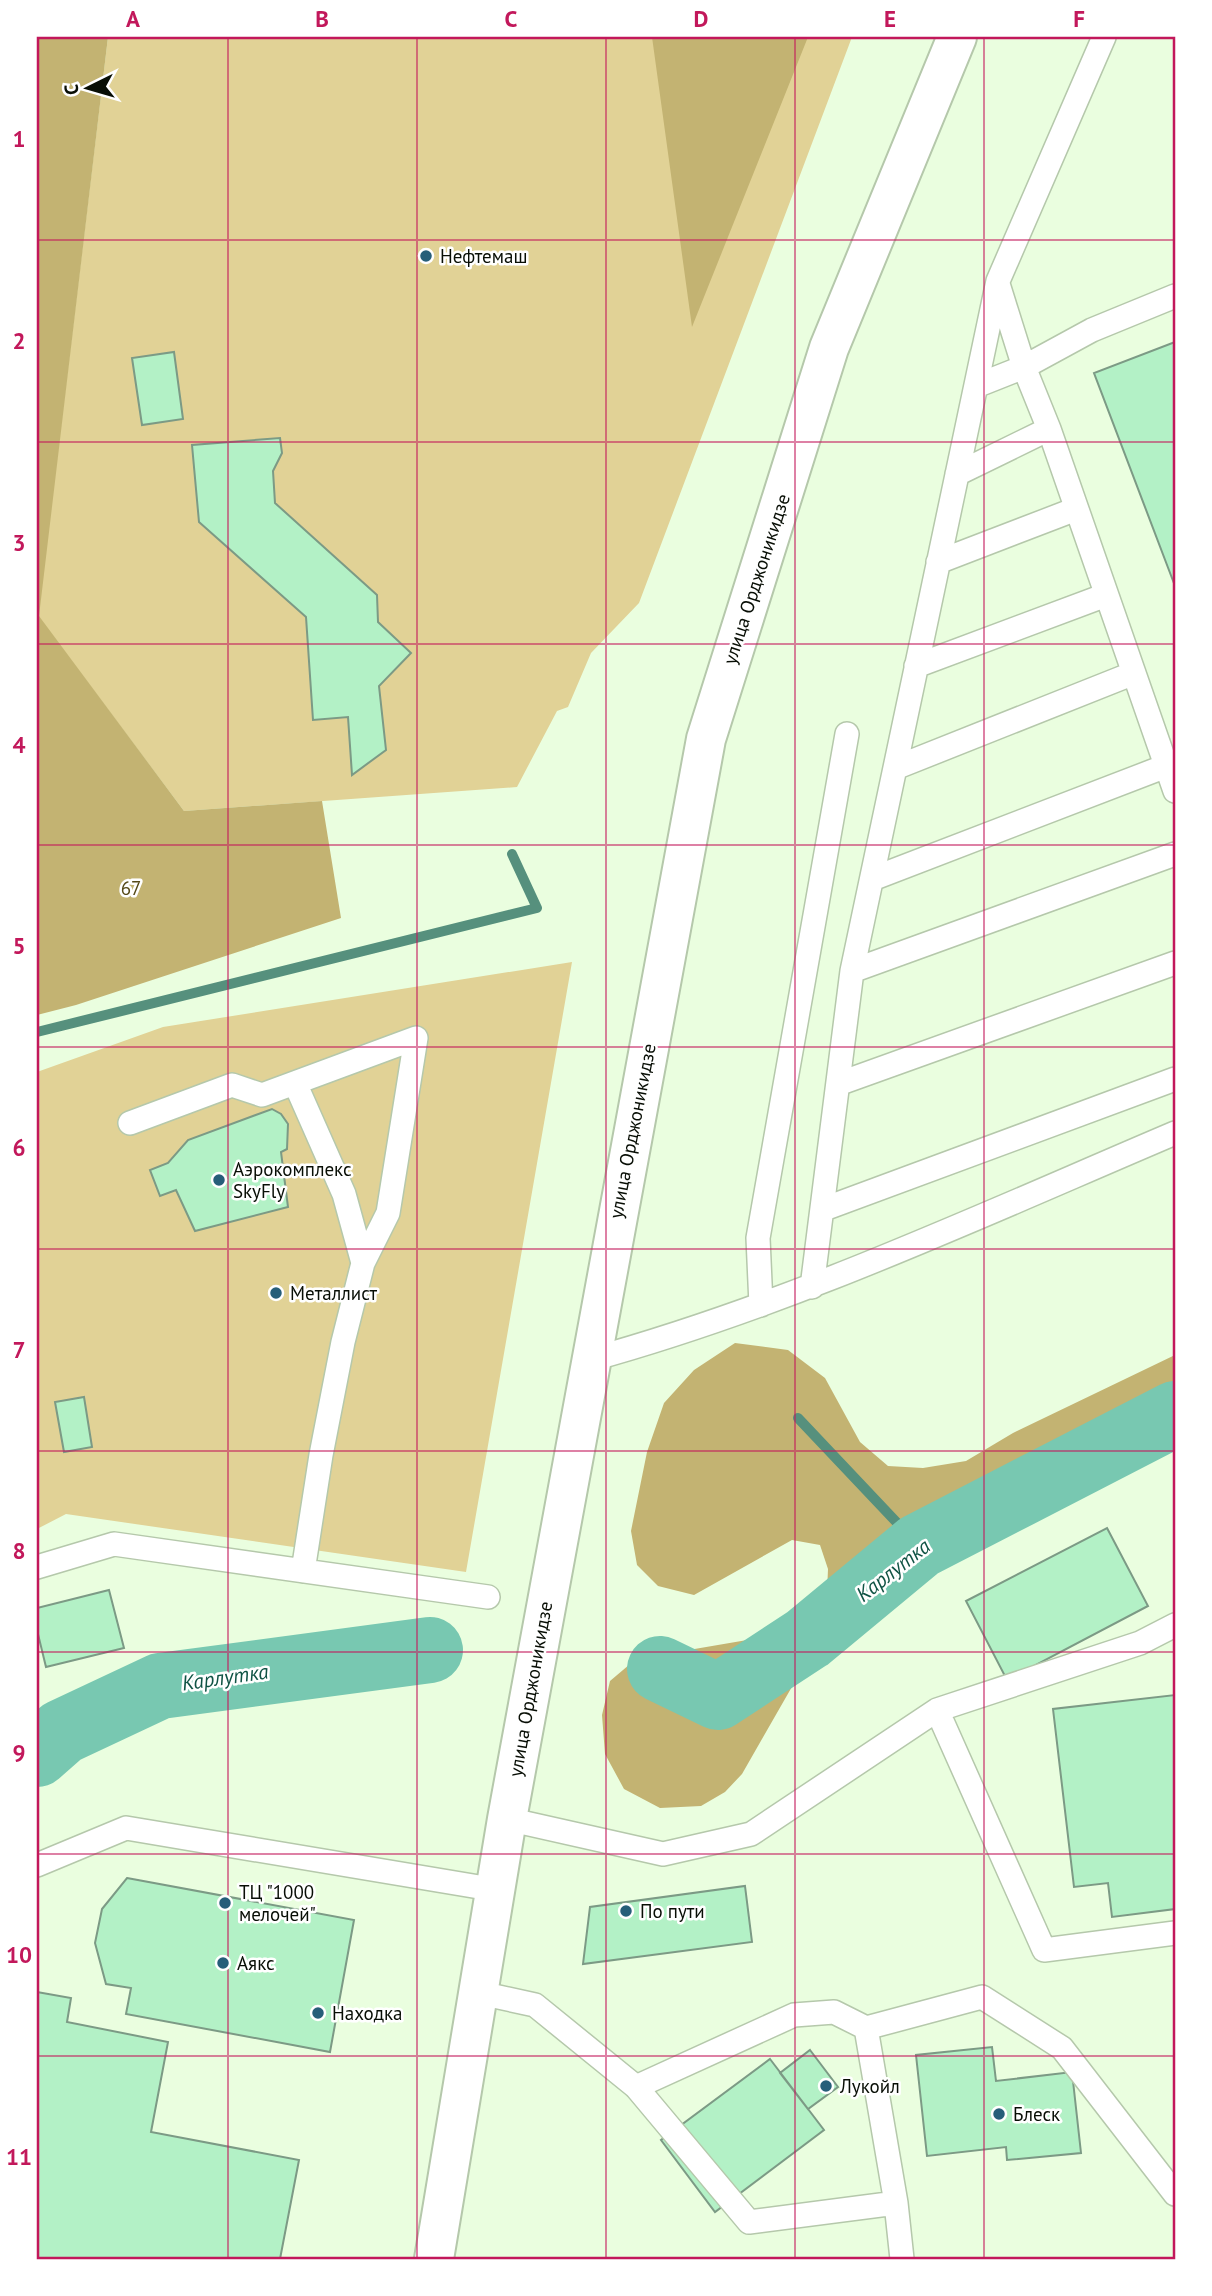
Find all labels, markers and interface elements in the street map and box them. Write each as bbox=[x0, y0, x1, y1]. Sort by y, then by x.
text: A bbox=[126, 4, 140, 33]
text: B bbox=[315, 4, 329, 33]
text: C bbox=[505, 4, 518, 33]
text: D bbox=[694, 4, 708, 33]
text: E bbox=[884, 4, 896, 33]
text: F bbox=[1073, 4, 1085, 33]
north arrow bbox=[52, 52, 122, 122]
text: С bbox=[59, 83, 83, 96]
text: 1 bbox=[12, 124, 26, 153]
place label: Нефтемаш bbox=[440, 244, 527, 268]
marker: Нефтемаш bbox=[418, 248, 434, 264]
text: 2 bbox=[12, 326, 26, 355]
street label: улица Орджоникидзе bbox=[717, 491, 795, 667]
text: 3 bbox=[12, 528, 26, 557]
text: 4 bbox=[12, 730, 26, 759]
park label: 67 bbox=[121, 876, 141, 900]
text: 5 bbox=[12, 931, 26, 960]
street label: улица Орджоникидзе bbox=[603, 1041, 661, 1221]
text: 6 bbox=[12, 1133, 26, 1162]
place label: Аэрокомплекс SkyFly bbox=[233, 1157, 352, 1203]
marker: Аэрокомплекс SkyFly bbox=[211, 1172, 227, 1188]
place label: Металлист bbox=[290, 1281, 377, 1305]
marker: Металлист bbox=[268, 1285, 284, 1301]
text: 7 bbox=[12, 1335, 26, 1364]
water label: Карлутка bbox=[850, 1532, 936, 1607]
text: 8 bbox=[12, 1536, 26, 1565]
street label: улица Орджоникидзе bbox=[503, 1599, 557, 1779]
water label: Карлутка bbox=[180, 1657, 271, 1696]
text: 9 bbox=[12, 1738, 26, 1767]
place label: ТЦ "1000 мелочей" bbox=[239, 1880, 316, 1926]
marker: ТЦ "1000 мелочей" bbox=[217, 1895, 233, 1911]
place label: По пути bbox=[640, 1899, 705, 1923]
marker: По пути bbox=[618, 1903, 634, 1919]
text: 10 bbox=[6, 1940, 32, 1969]
place label: Аякс bbox=[237, 1951, 275, 1975]
marker: Аякс bbox=[215, 1955, 231, 1971]
place label: Находка bbox=[332, 2001, 402, 2025]
marker: Находка bbox=[310, 2005, 326, 2021]
place label: Лукойл bbox=[839, 2074, 900, 2098]
marker: Лукойл bbox=[818, 2078, 834, 2094]
place label: Блеск bbox=[1013, 2102, 1060, 2126]
marker: Блеск bbox=[991, 2106, 1007, 2122]
text: 11 bbox=[6, 2142, 32, 2171]

